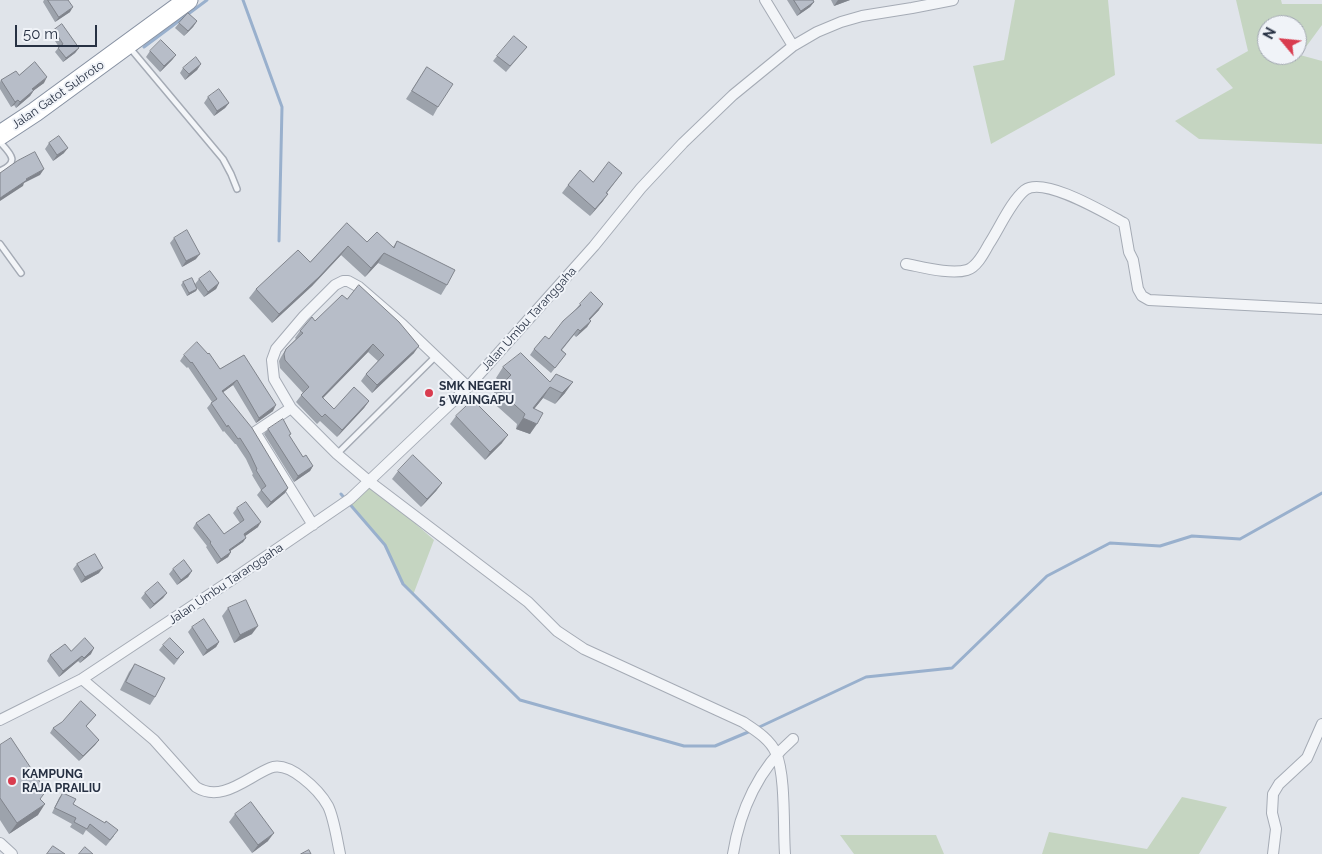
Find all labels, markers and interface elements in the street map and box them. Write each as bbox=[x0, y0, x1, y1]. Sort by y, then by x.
scale bar bbox=[18, 15, 100, 47]
north arrow bbox=[1257, 15, 1307, 65]
text: 50 m bbox=[23, 25, 58, 43]
text: N bbox=[1260, 25, 1279, 42]
street label: Jalan Gatot Subroto bbox=[9, 58, 107, 132]
street label: Jalan Umbu Taranggaha bbox=[479, 264, 579, 374]
place label: SMK NEGERI 5 WAINGAPU bbox=[439, 379, 514, 407]
marker: SMK NEGERI 5 WAINGAPU bbox=[423, 387, 435, 399]
street label: Jalan Umbu Taranggaha bbox=[166, 540, 286, 628]
place label: KAMPUNG RAJA PRAILIU bbox=[22, 767, 101, 795]
marker: KAMPUNG RAJA PRAILIU bbox=[6, 775, 18, 787]

